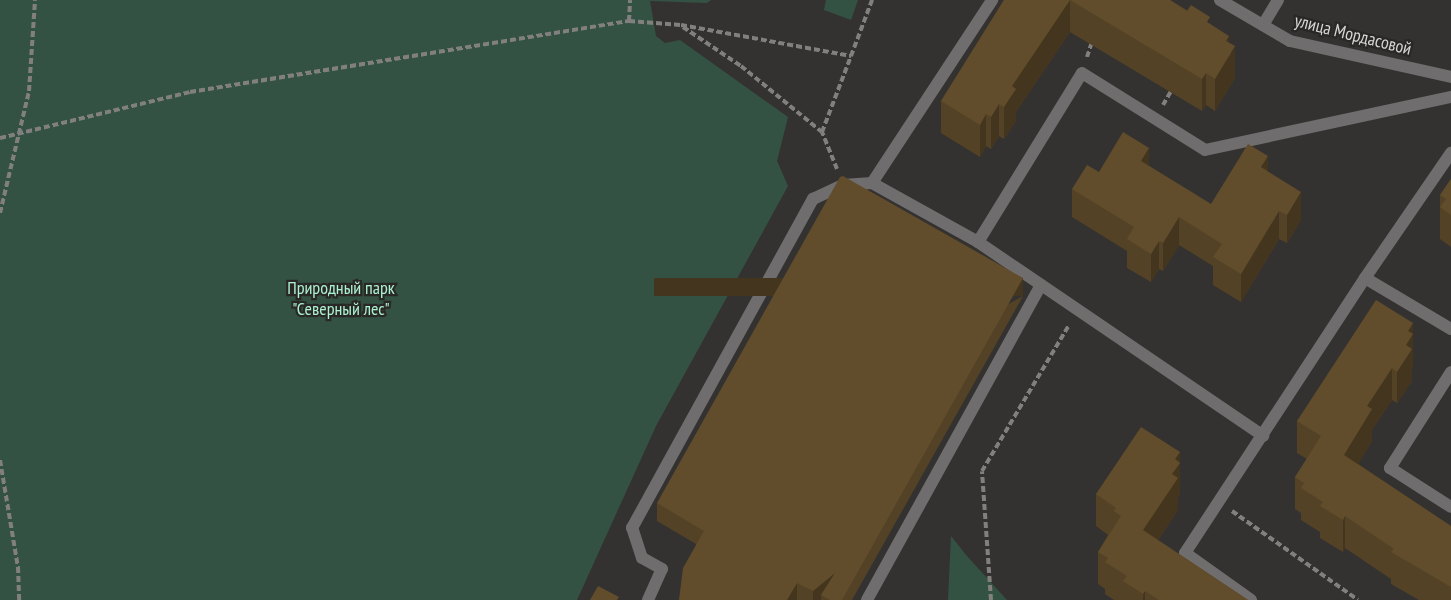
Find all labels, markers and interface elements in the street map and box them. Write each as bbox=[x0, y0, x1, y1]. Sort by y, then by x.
street label: улица Мордасовой bbox=[1292, 10, 1414, 60]
park label: Природный парк "Северный лес" bbox=[287, 278, 395, 320]

